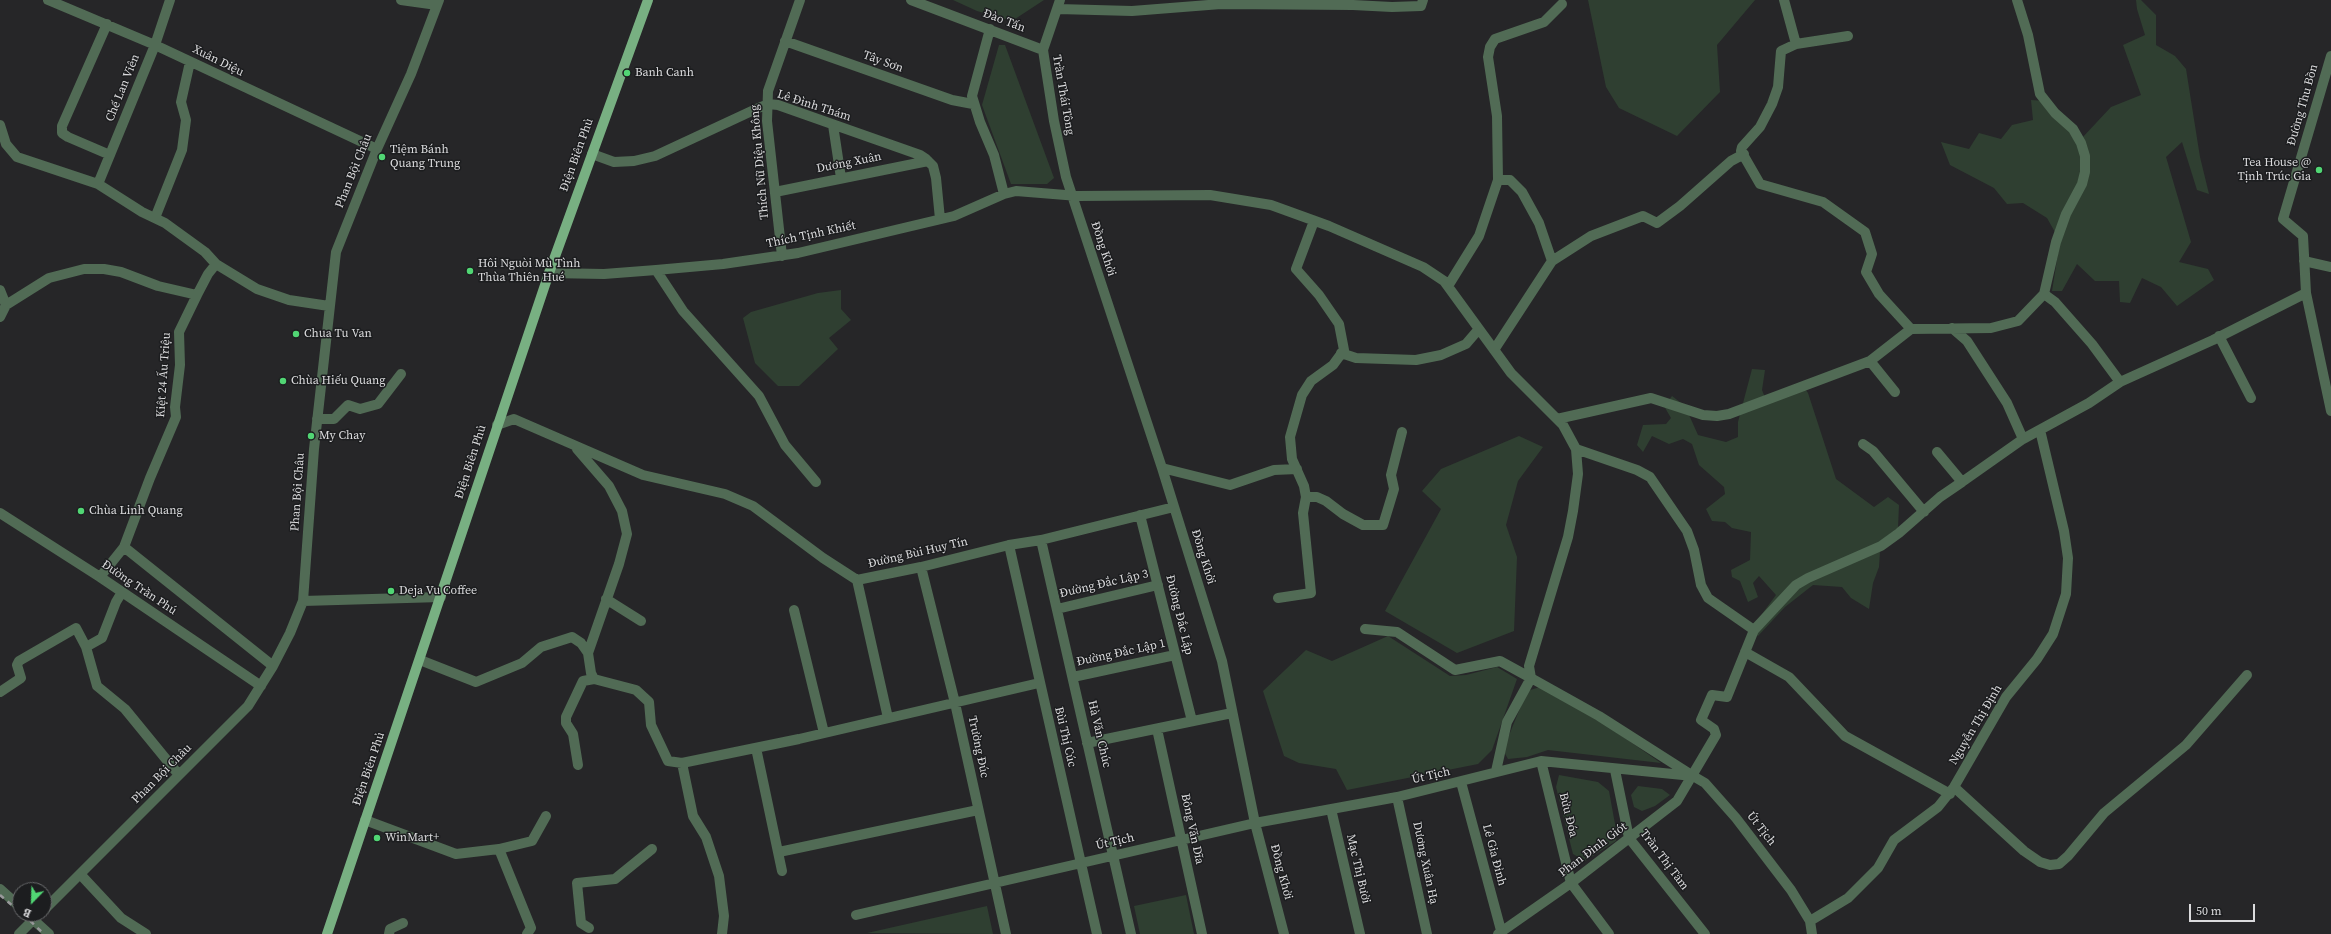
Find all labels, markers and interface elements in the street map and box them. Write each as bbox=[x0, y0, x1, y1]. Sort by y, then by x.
street label: Đào Tấn bbox=[981, 6, 1027, 36]
street label: Xuân Diệu bbox=[190, 42, 246, 80]
street label: Tây Sơn bbox=[861, 48, 905, 76]
street label: Chế Lan Viên bbox=[103, 52, 143, 124]
street label: Trần Thái Tông bbox=[1049, 54, 1077, 136]
street label: Đường Thu Bồn bbox=[2285, 63, 2321, 147]
place label: Banh Canh bbox=[635, 66, 694, 80]
marker: Banh Canh bbox=[622, 68, 632, 78]
street label: Lê Đình Thám bbox=[775, 87, 853, 125]
street label: Thích Nữ Diệu Không bbox=[748, 104, 772, 220]
street label: Điện Biên Phủ bbox=[557, 116, 597, 194]
street label: Phan Bội Châu bbox=[333, 132, 375, 210]
place label: Tiệm Bánh Quang Trung bbox=[390, 143, 460, 171]
street label: Dương Xuân bbox=[815, 150, 883, 176]
marker: Tiệm Bánh Quang Trung bbox=[377, 152, 387, 162]
place label: Tea House @ Tịnh Trúc Gia bbox=[2238, 156, 2311, 184]
marker: Tea House @ Tịnh Trúc Gia bbox=[2314, 165, 2324, 175]
street label: Thích Tịnh Khiết bbox=[765, 219, 857, 251]
street label: Đồng Khởi bbox=[1087, 220, 1119, 278]
place label: Hôi Nguòi Mù Tình Thùa Thiên Hué bbox=[478, 257, 580, 285]
marker: Hôi Nguòi Mù Tình Thùa Thiên Hué bbox=[465, 266, 475, 276]
place label: Chua Tu Van bbox=[304, 327, 372, 341]
marker: Chua Tu Van bbox=[291, 329, 301, 339]
street label: Kiệt 24 Ấu Triệu bbox=[154, 332, 174, 418]
place label: Chùa Hiếu Quang bbox=[291, 374, 386, 388]
marker: Chùa Hiếu Quang bbox=[278, 376, 288, 386]
street label: Điện Biên Phủ bbox=[452, 423, 490, 501]
place label: My Chay bbox=[319, 429, 365, 443]
marker: My Chay bbox=[306, 431, 316, 441]
street label: Phan Bội Châu bbox=[288, 452, 308, 532]
place label: Chùa Linh Quang bbox=[89, 504, 183, 518]
marker: Chùa Linh Quang bbox=[76, 506, 86, 516]
street label: Đồng Khởi bbox=[1188, 528, 1218, 586]
street label: Đường Bùi Huy Tín bbox=[867, 535, 969, 571]
street label: Đường Trần Phú bbox=[99, 558, 179, 618]
street label: Đường Đắc Lập 3 bbox=[1058, 567, 1150, 601]
street label: Đường Đắc Lập bbox=[1162, 574, 1196, 656]
place label: Deja Vu Coffee bbox=[399, 584, 477, 598]
marker: Deja Vu Coffee bbox=[386, 586, 396, 596]
street label: Đường Đắc Lập 1 bbox=[1075, 637, 1167, 669]
street label: Nguyễn Thị Định bbox=[1946, 682, 2006, 768]
street label: Hà Văn Chúc bbox=[1084, 699, 1114, 769]
street label: Bùi Thị Cúc bbox=[1051, 705, 1079, 769]
street label: Trường Đúc bbox=[964, 715, 992, 779]
street label: Điện Biên Phủ bbox=[350, 730, 388, 808]
street label: Phan Bội Châu bbox=[129, 741, 195, 807]
street label: Út Tịch bbox=[1410, 765, 1452, 787]
street label: Bửu Đóa bbox=[1556, 791, 1580, 839]
street label: Bông Văn Dĩa bbox=[1177, 792, 1207, 866]
street label: Út Tịch bbox=[1743, 809, 1779, 849]
street label: Dương Xuân Hạ bbox=[1409, 820, 1441, 906]
street label: Phan Đình Giót bbox=[1556, 820, 1630, 880]
street label: Lê Gia Đỉnh bbox=[1479, 823, 1509, 887]
street label: Trần Thị Tâm bbox=[1636, 827, 1692, 893]
place label: WinMart+ bbox=[385, 831, 439, 845]
street label: Út Tịch bbox=[1094, 831, 1136, 853]
marker: WinMart+ bbox=[372, 833, 382, 843]
street label: Mạc Thị Bưởi bbox=[1343, 833, 1373, 905]
street label: Đồng Khởi bbox=[1267, 843, 1295, 901]
north arrow bbox=[12, 882, 52, 922]
scale bar bbox=[2191, 896, 2257, 922]
text: 50 m bbox=[2196, 903, 2222, 919]
text: B bbox=[21, 904, 34, 921]

